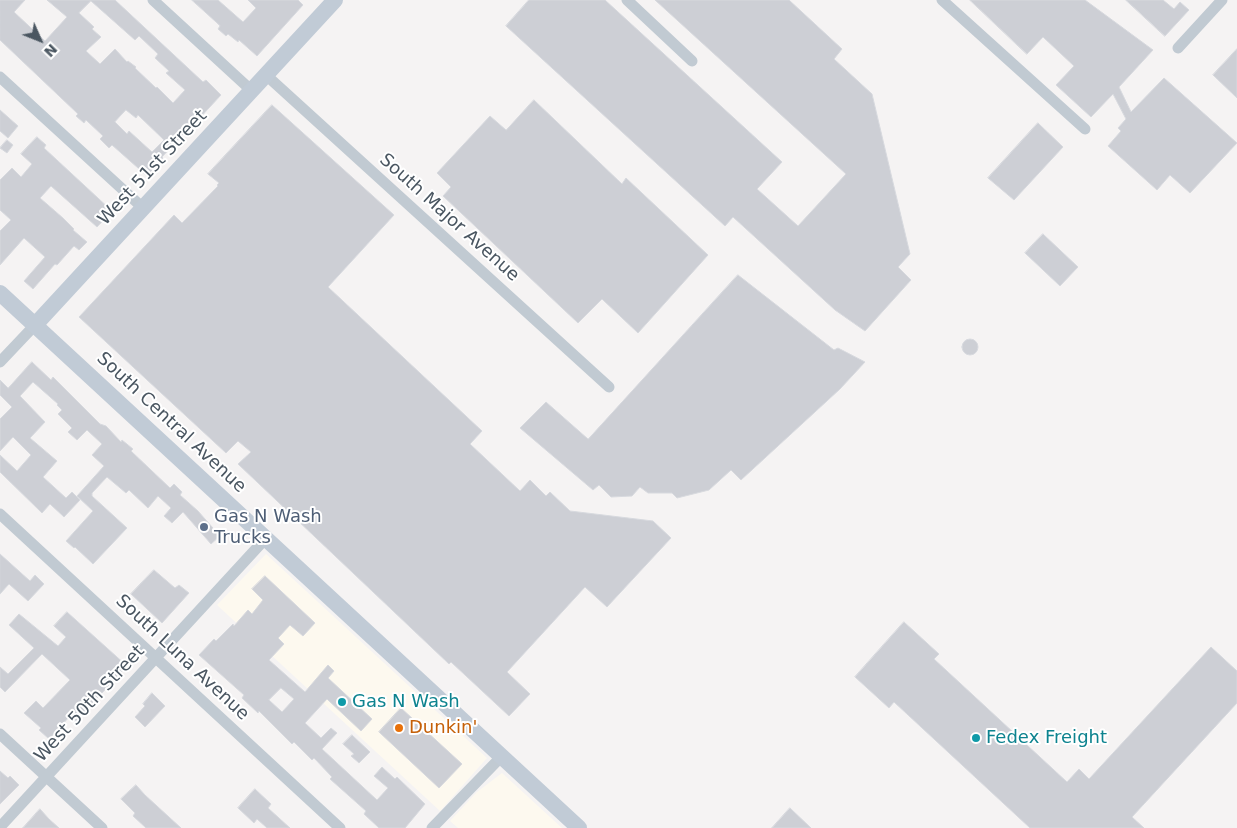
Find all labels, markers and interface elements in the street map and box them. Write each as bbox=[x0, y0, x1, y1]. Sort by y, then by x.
north arrow bbox=[15, 15, 65, 65]
text: N bbox=[41, 41, 61, 60]
street label: West 51st Street bbox=[94, 106, 212, 230]
street label: South Major Avenue bbox=[375, 150, 523, 286]
street label: South Central Avenue bbox=[92, 348, 250, 498]
place label: Gas N Wash Trucks bbox=[214, 506, 322, 548]
marker: Gas N Wash Trucks bbox=[198, 521, 210, 533]
street label: South Luna Avenue bbox=[111, 591, 253, 725]
street label: West 50th Street bbox=[30, 641, 150, 767]
place label: Gas N Wash bbox=[352, 691, 460, 713]
marker: Gas N Wash bbox=[336, 696, 348, 708]
place label: Dunkin' bbox=[409, 717, 477, 739]
marker: Dunkin' bbox=[393, 722, 405, 734]
place label: Fedex Freight bbox=[986, 727, 1107, 749]
marker: Fedex Freight bbox=[970, 732, 982, 744]

